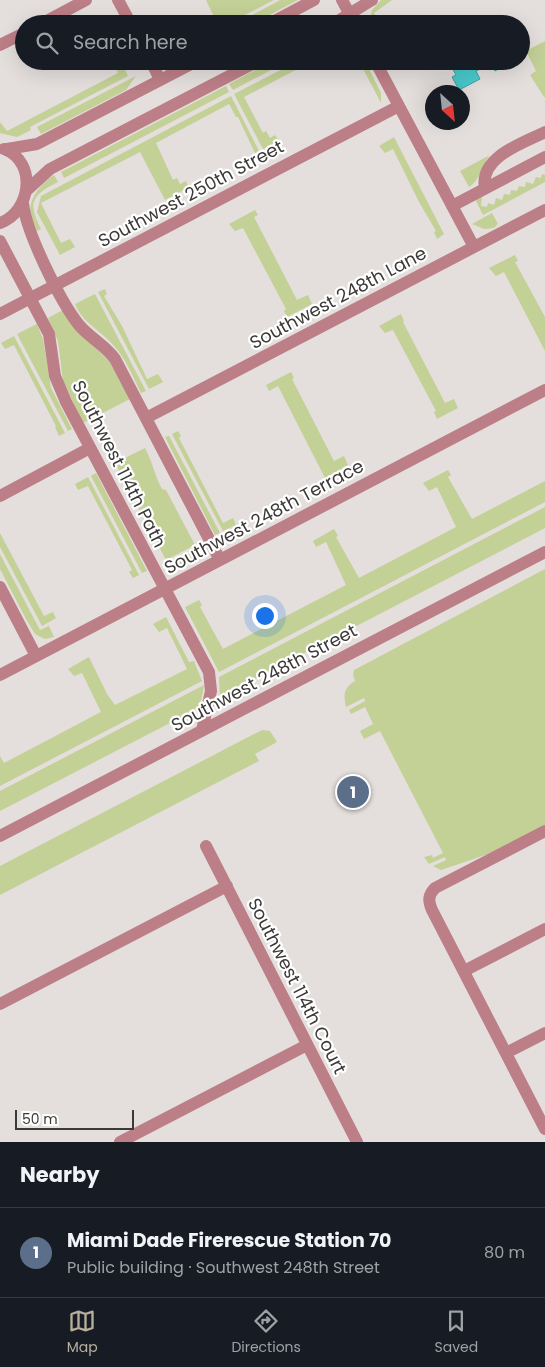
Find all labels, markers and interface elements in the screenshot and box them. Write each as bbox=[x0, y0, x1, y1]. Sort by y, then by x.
search box bbox=[15, 15, 530, 70]
icon: search bbox=[33, 29, 61, 57]
text: Search here bbox=[73, 29, 187, 56]
north arrow bbox=[425, 85, 470, 130]
street label: Southwest 250th Street bbox=[94, 134, 288, 253]
street label: Southwest 248th Lane bbox=[245, 240, 431, 355]
street label: Southwest 114th Path bbox=[66, 376, 173, 552]
street label: Southwest 248th Terrace bbox=[160, 453, 368, 580]
your location bbox=[252, 603, 278, 629]
street label: Southwest 248th Street bbox=[167, 618, 361, 737]
pin: 1 bbox=[337, 773, 369, 811]
street label: Southwest 114th Court bbox=[242, 894, 353, 1078]
scale bar bbox=[15, 1107, 134, 1130]
text: 50 m bbox=[22, 1109, 58, 1129]
text: Nearby bbox=[20, 1160, 100, 1189]
text: Miami Dade Firerescue Station 70 bbox=[67, 1227, 391, 1254]
text: 1 bbox=[33, 1241, 39, 1264]
text: 80 m bbox=[484, 1241, 525, 1264]
text: Public building · Southwest 248th Street bbox=[67, 1256, 380, 1279]
tab: Map bbox=[67, 1307, 98, 1358]
tab: Directions bbox=[231, 1307, 301, 1358]
tab: Saved bbox=[434, 1307, 478, 1358]

